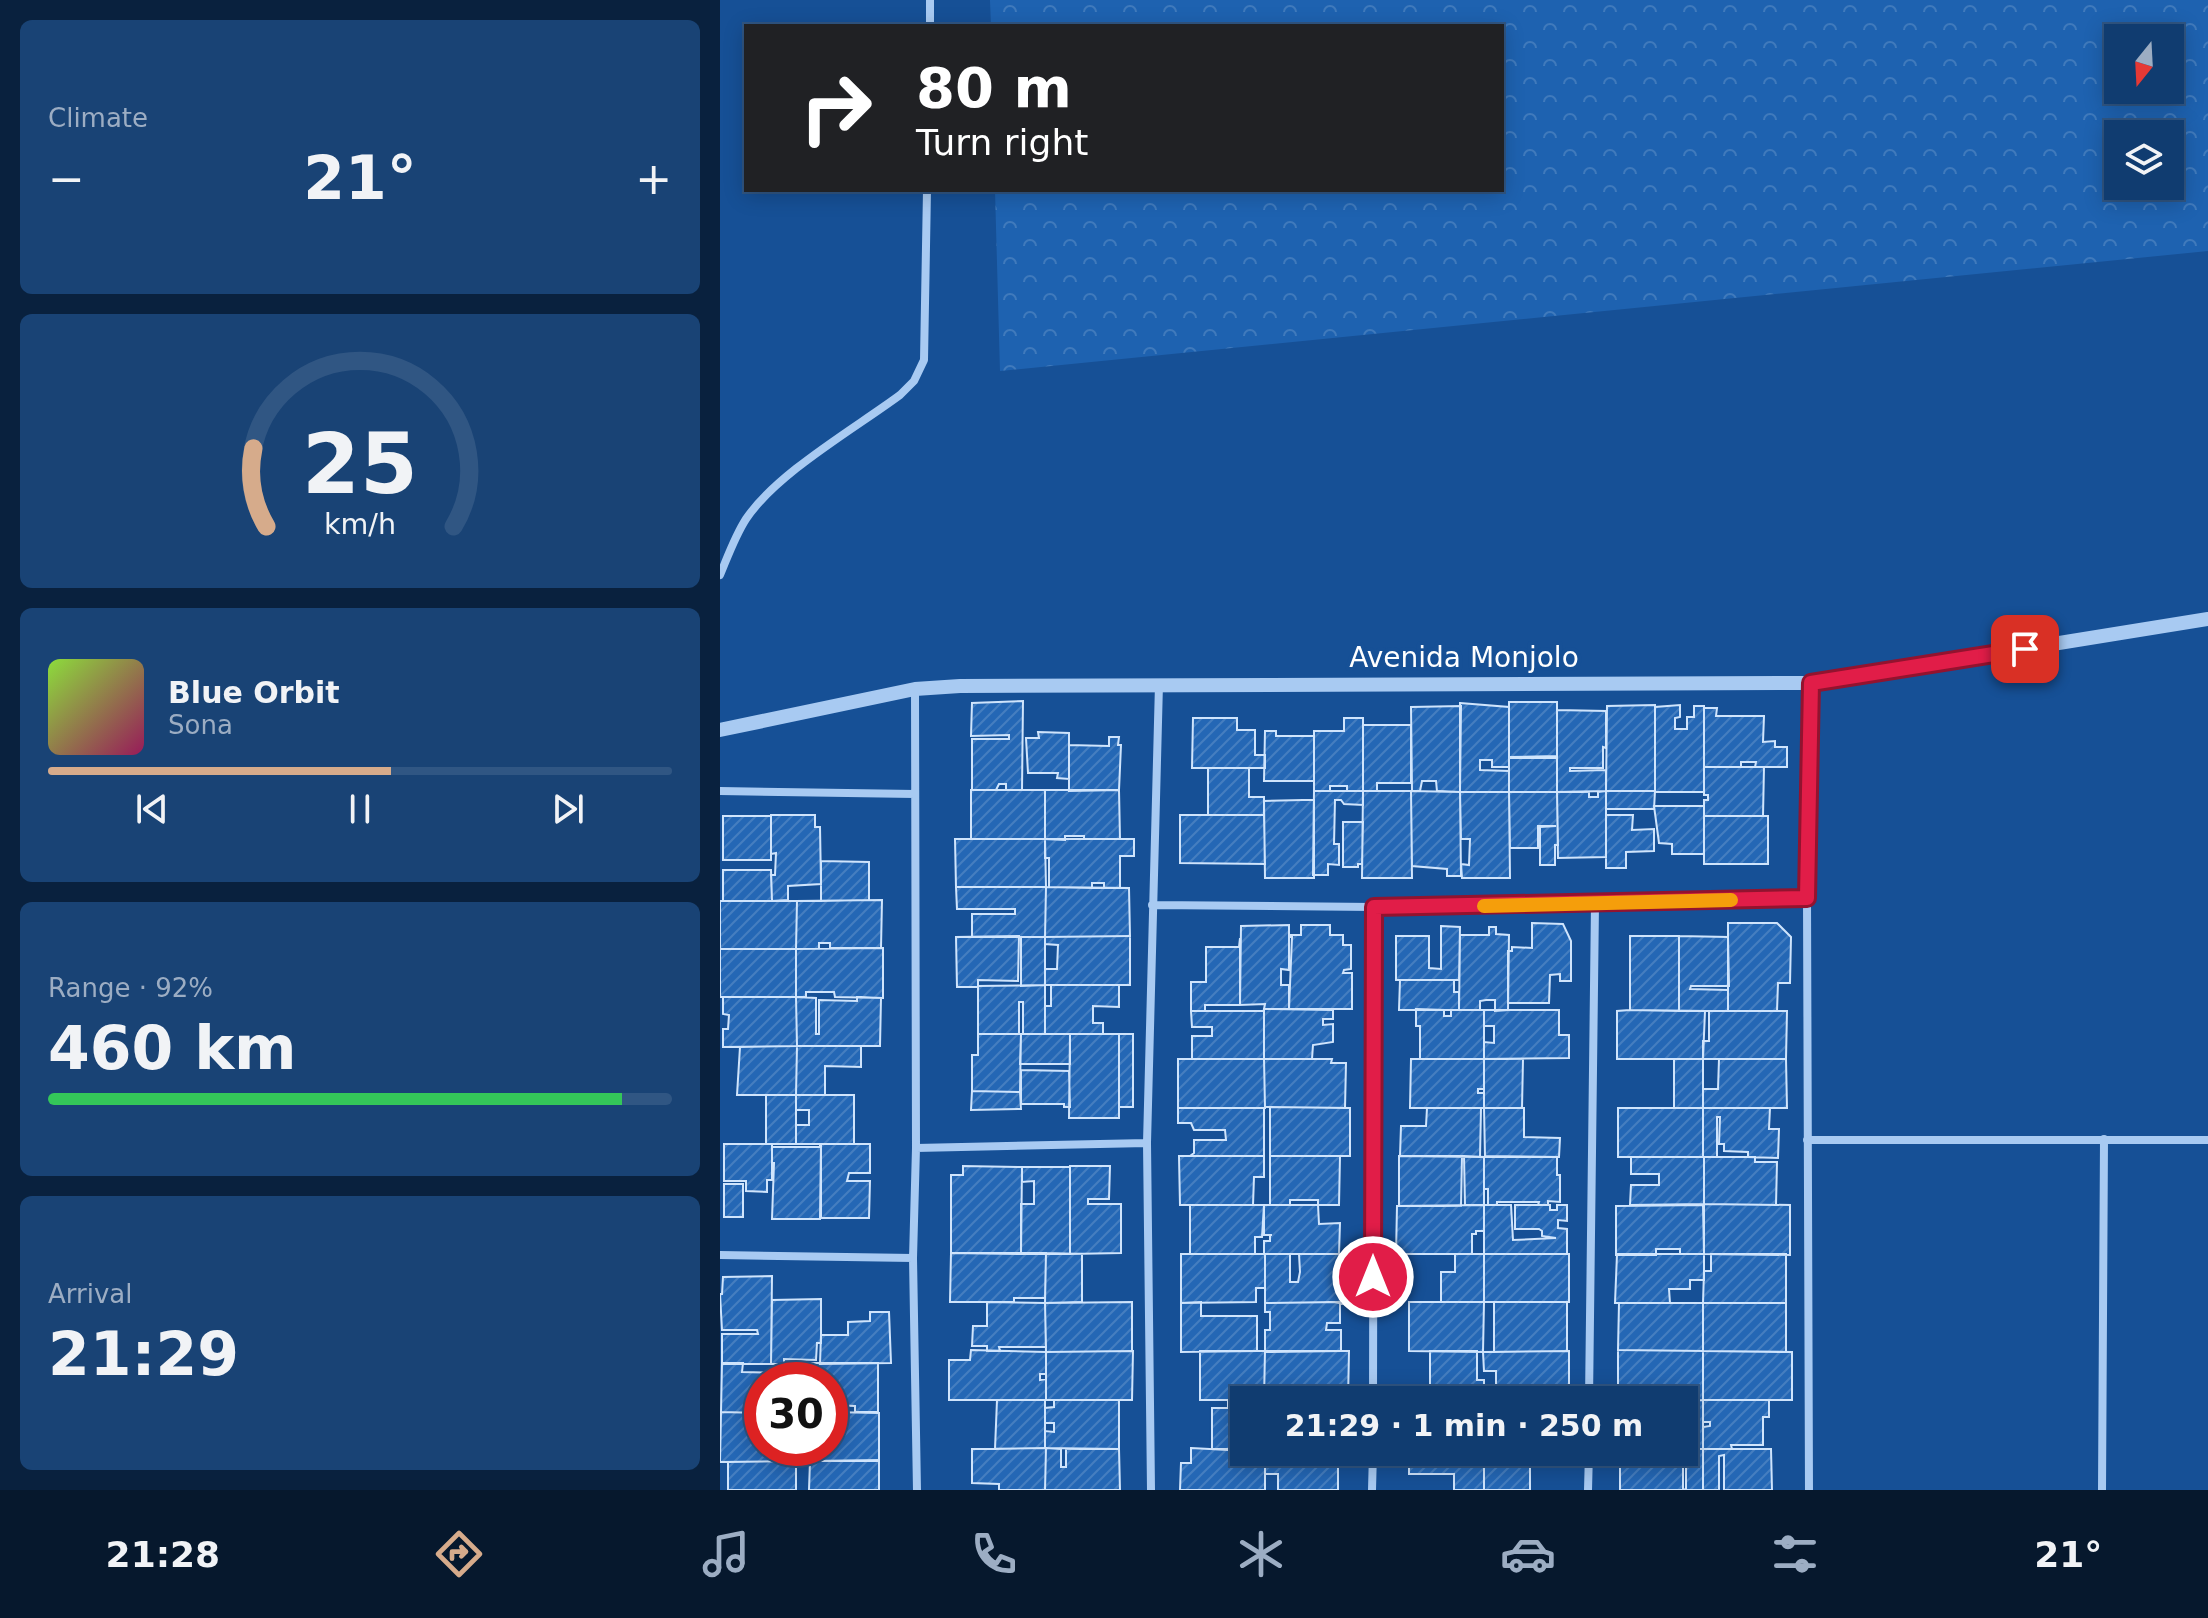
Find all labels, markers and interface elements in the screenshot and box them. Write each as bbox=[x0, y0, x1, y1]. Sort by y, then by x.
north arrow bbox=[2104, 24, 2184, 104]
map controls bbox=[2104, 24, 2184, 200]
text: 80 m bbox=[916, 55, 1072, 120]
icon: right bbox=[784, 56, 888, 160]
text: Climate bbox=[48, 103, 148, 133]
button: layers bbox=[2104, 120, 2184, 200]
text: Turn right bbox=[916, 122, 1088, 163]
text: 21° bbox=[303, 143, 417, 213]
text: − bbox=[48, 153, 85, 204]
text: + bbox=[635, 153, 672, 204]
text: 25 bbox=[302, 416, 418, 513]
text: km/h bbox=[324, 507, 396, 541]
pin bbox=[1991, 615, 2059, 683]
icon: arrive bbox=[2003, 627, 2047, 671]
street label: Avenida Monjolo bbox=[1349, 641, 1579, 674]
text: Blue Orbit bbox=[168, 675, 340, 710]
text: Sona bbox=[168, 710, 233, 740]
icon: previous bbox=[130, 787, 174, 831]
icon: pause bbox=[338, 787, 382, 831]
icon: next bbox=[546, 787, 590, 831]
text: Range · 92% bbox=[48, 973, 213, 1003]
text: 460 km bbox=[48, 1013, 297, 1083]
position arrow bbox=[1331, 1235, 1415, 1319]
text: Arrival bbox=[48, 1279, 132, 1309]
text: 21:29 bbox=[48, 1319, 239, 1389]
speed limit sign: 30 bbox=[744, 1362, 848, 1466]
text: 21:29 · 1 min · 250 m bbox=[1285, 1408, 1643, 1443]
icon: directions bbox=[431, 1526, 487, 1582]
icon: music bbox=[698, 1526, 754, 1582]
icon: phone bbox=[966, 1526, 1022, 1582]
icon: climate bbox=[1233, 1526, 1289, 1582]
icon: car bbox=[1500, 1526, 1556, 1582]
icon: filters bbox=[1767, 1526, 1823, 1582]
text: 21:28 bbox=[106, 1534, 220, 1575]
text: 21° bbox=[2034, 1534, 2102, 1575]

